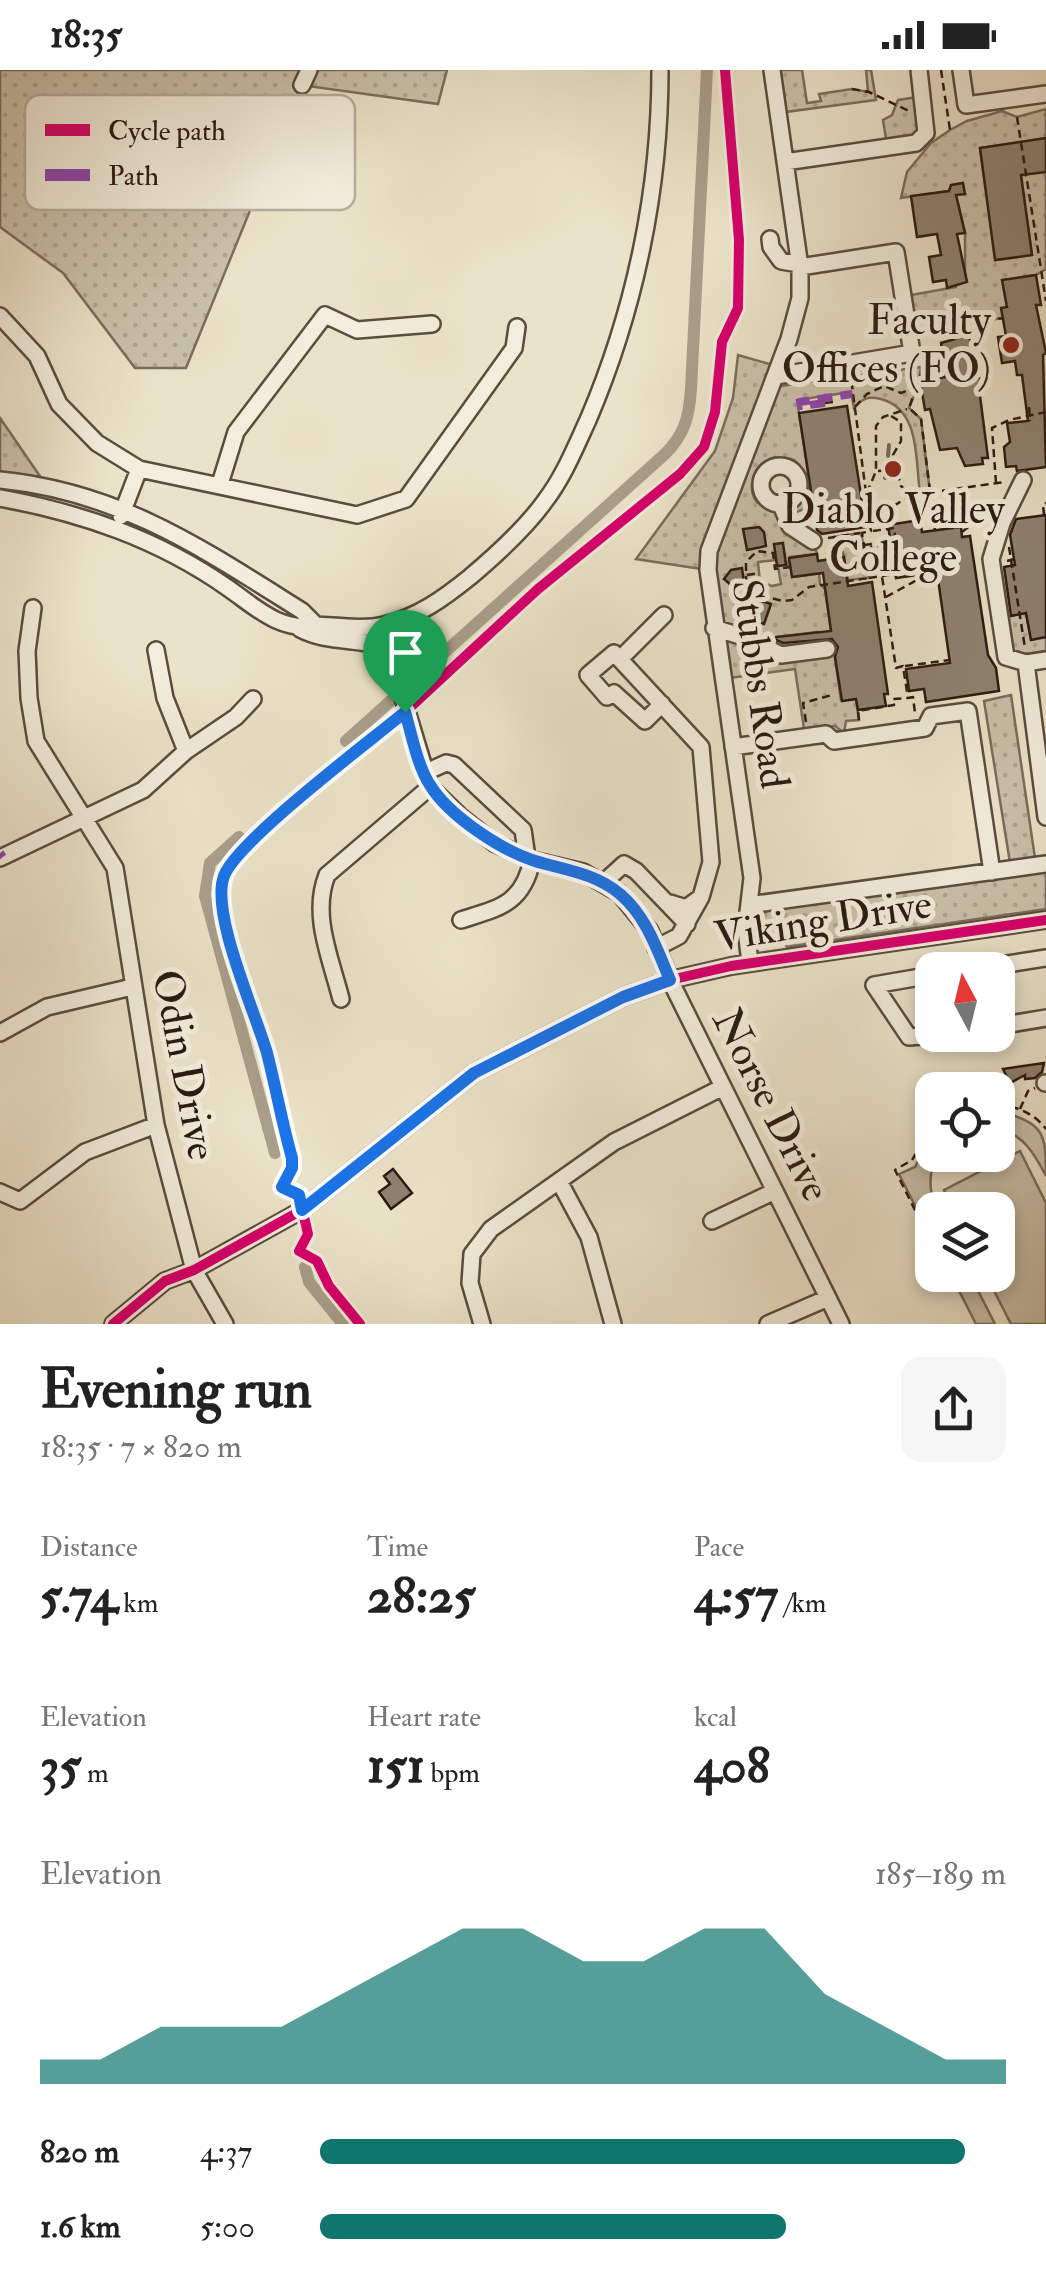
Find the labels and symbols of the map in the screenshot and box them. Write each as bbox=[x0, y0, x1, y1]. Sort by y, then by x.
legend bbox=[25, 95, 355, 210]
text: Cycle path bbox=[108, 114, 226, 149]
text: Path bbox=[108, 159, 159, 194]
place label: Faculty Offices (FO) bbox=[782, 295, 992, 395]
marker: Faculty Offices (FO) bbox=[1000, 334, 1022, 356]
marker: Diablo Valley College bbox=[882, 458, 904, 480]
place label: Diablo Valley College bbox=[781, 484, 1005, 584]
street label: Stubbs Road bbox=[720, 576, 800, 792]
pin bbox=[363, 610, 448, 713]
street label: Viking Drive bbox=[711, 878, 935, 964]
north arrow bbox=[915, 952, 1015, 1052]
street label: Odin Drive bbox=[140, 965, 228, 1165]
street label: Norse Drive bbox=[700, 1000, 842, 1210]

